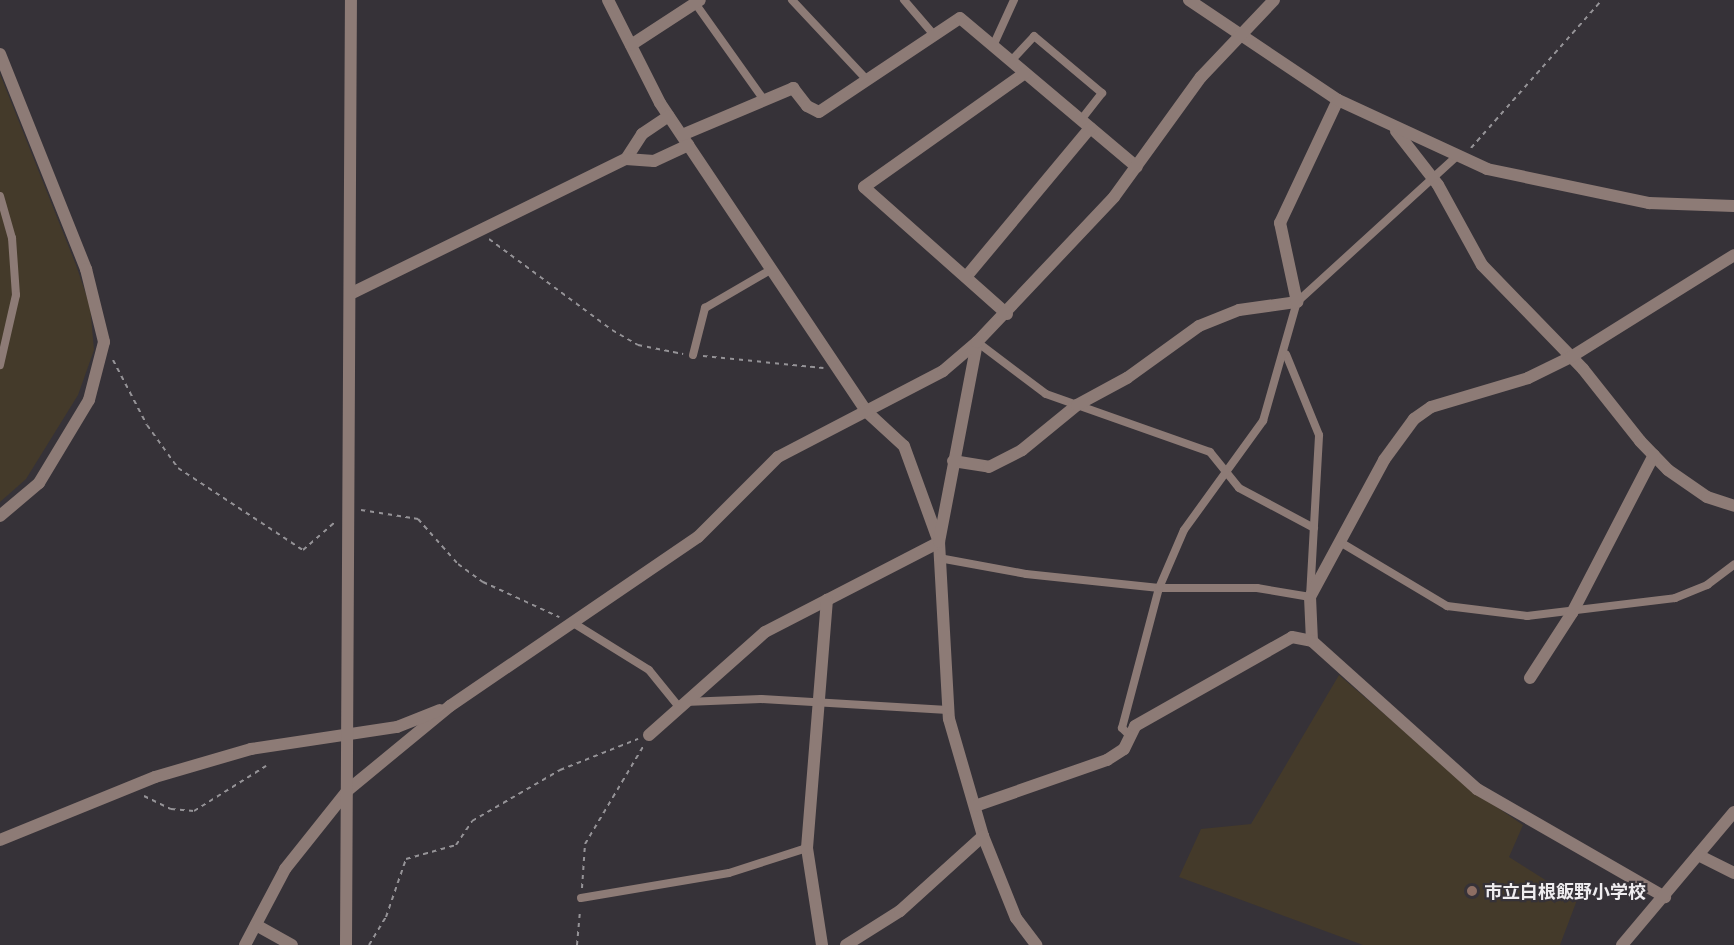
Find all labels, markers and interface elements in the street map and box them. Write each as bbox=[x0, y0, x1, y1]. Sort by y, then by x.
place label: 市立白根飯野小学校 bbox=[1484, 880, 1646, 902]
marker: 市立白根飯野小学校 bbox=[1465, 884, 1479, 898]

